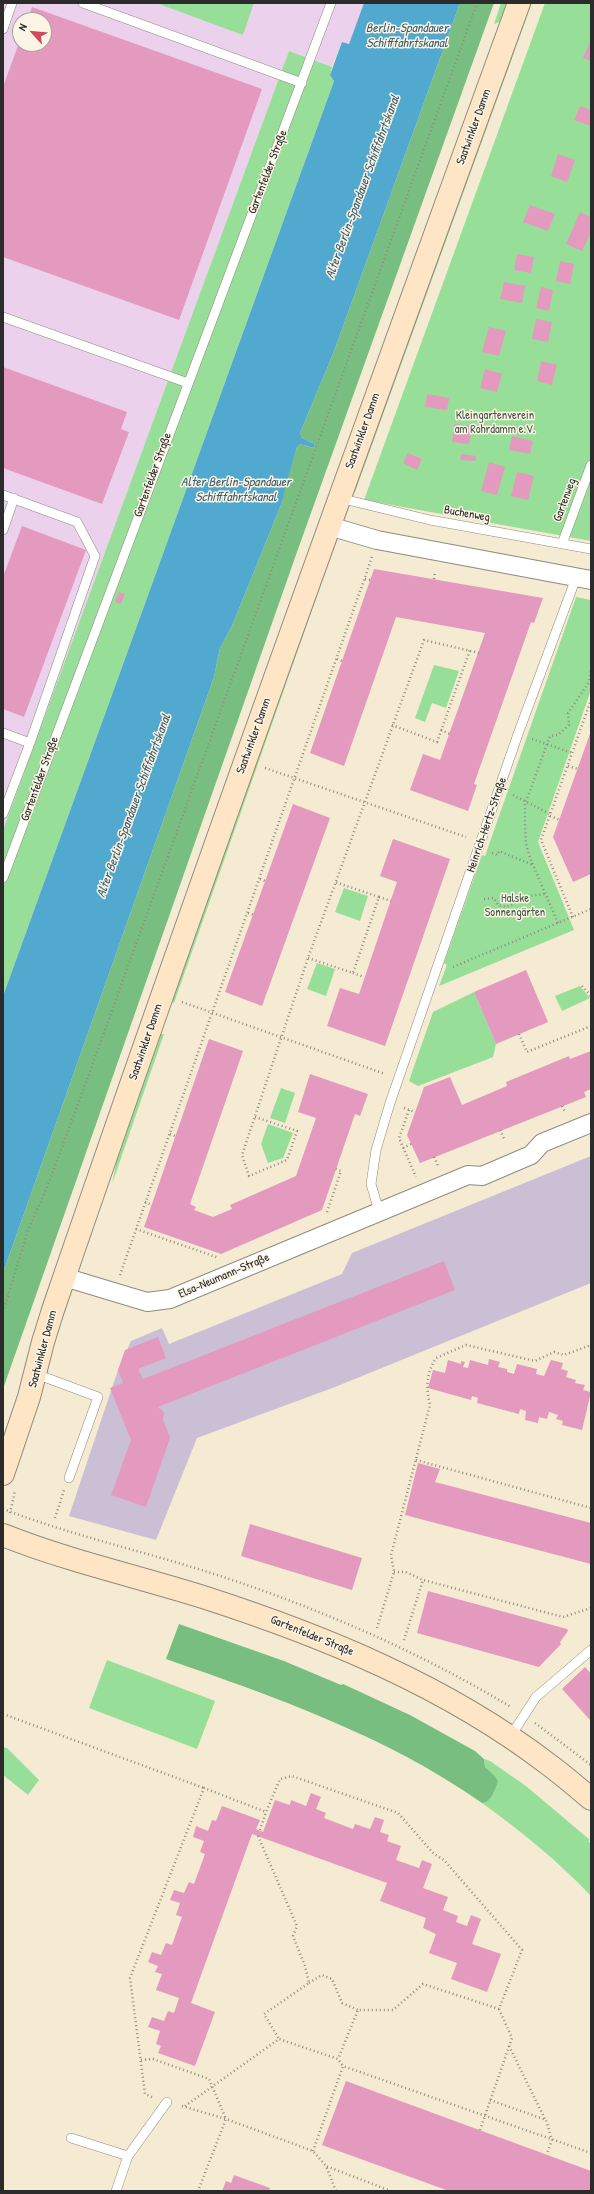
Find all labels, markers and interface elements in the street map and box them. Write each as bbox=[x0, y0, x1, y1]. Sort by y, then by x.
north arrow bbox=[12, 12, 52, 52]
text: N bbox=[15, 21, 30, 33]
water label: Berlin-Spandauer Schifffahrtskanal bbox=[366, 21, 448, 52]
street label: Saatwinkler Damm bbox=[454, 87, 494, 167]
water label: Alter Berlin-Spandauer Schifffahrtskanal bbox=[323, 93, 403, 281]
street label: Gartenfelder Straße bbox=[245, 128, 291, 216]
street label: Saatwinkler Damm bbox=[343, 391, 383, 471]
park label: Kleingartenverein am Rohrdamm e.V. bbox=[455, 409, 535, 437]
street label: Gartenfelder Straße bbox=[131, 431, 175, 519]
water label: Alter Berlin-Spandauer Schifffahrtskanal bbox=[181, 475, 291, 506]
street label: Gartenweg bbox=[551, 476, 579, 524]
street label: Buchenweg bbox=[443, 503, 491, 525]
street label: Saatwinkler Damm bbox=[234, 696, 274, 776]
water label: Alter Berlin-Spandauer Schifffahrtskanal bbox=[94, 712, 174, 900]
street label: Gartenfelder Straße bbox=[18, 735, 62, 823]
street label: Heinrich-Hertz-Straße bbox=[464, 776, 510, 874]
park label: Halske Sonnengärten bbox=[485, 892, 545, 920]
street label: Saatwinkler Damm bbox=[126, 1002, 166, 1082]
street label: Elsa-Neumann-Straße bbox=[176, 1250, 272, 1302]
street label: Saatwinkler Damm bbox=[26, 1309, 60, 1389]
street label: Gartenfelder Straße bbox=[268, 1613, 356, 1659]

